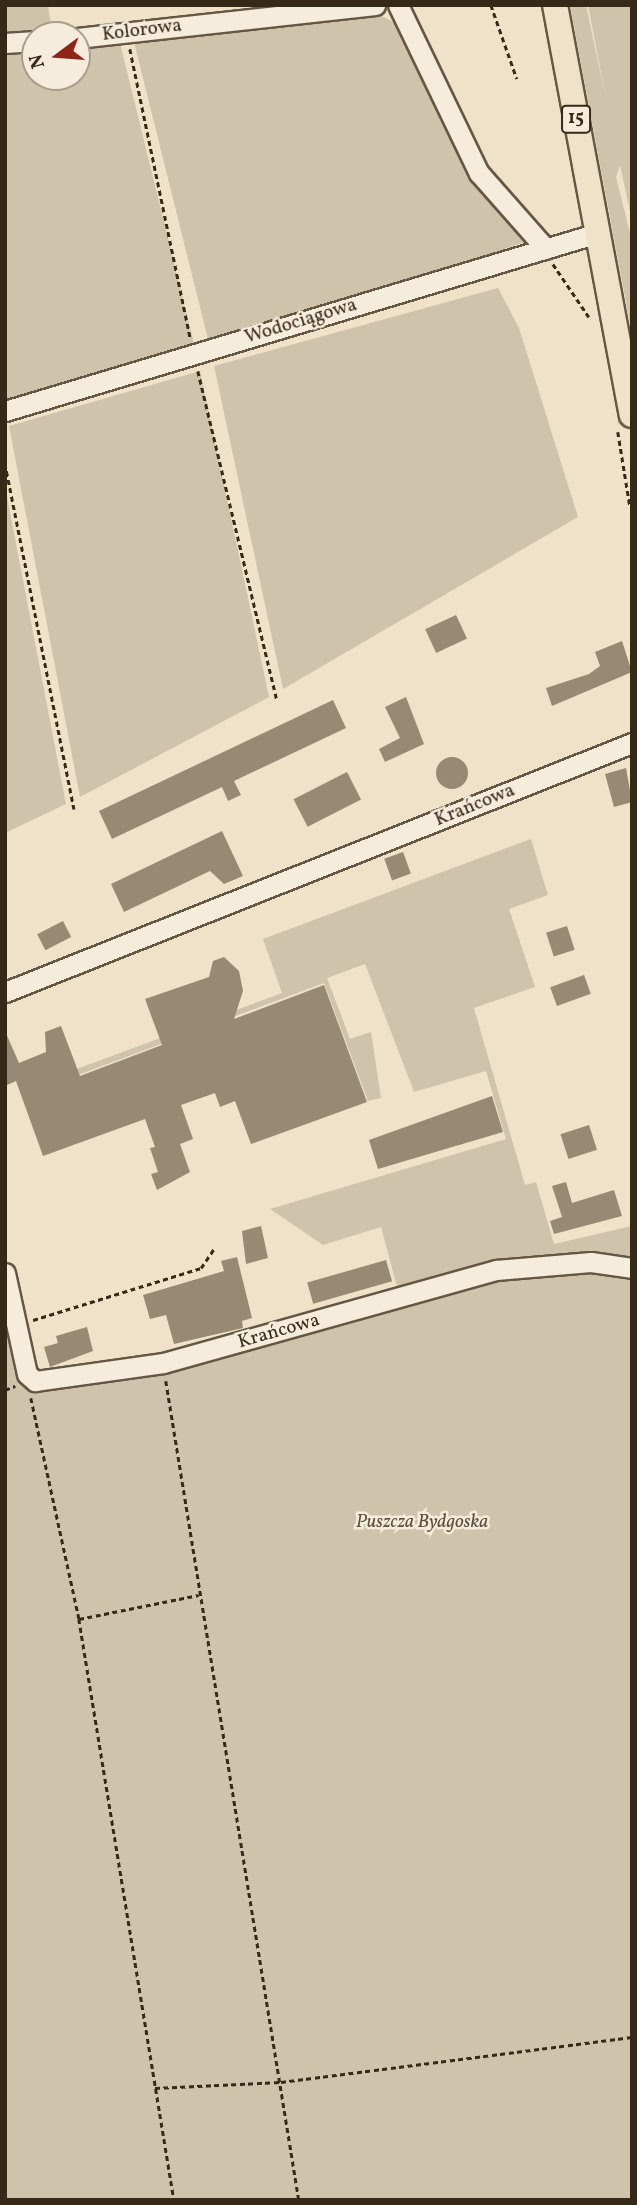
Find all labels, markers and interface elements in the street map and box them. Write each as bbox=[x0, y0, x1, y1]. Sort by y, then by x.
street label: Kolorowa bbox=[101, 15, 183, 47]
north arrow bbox=[21, 21, 91, 91]
text: N bbox=[23, 51, 52, 71]
road number: 15 bbox=[560, 104, 592, 134]
street label: Wodociągowa bbox=[242, 294, 360, 350]
street label: Krańcowa bbox=[432, 780, 518, 832]
street label: Krańcowa bbox=[235, 1309, 323, 1355]
park label: Puszcza Bydgoska bbox=[356, 1512, 488, 1534]

